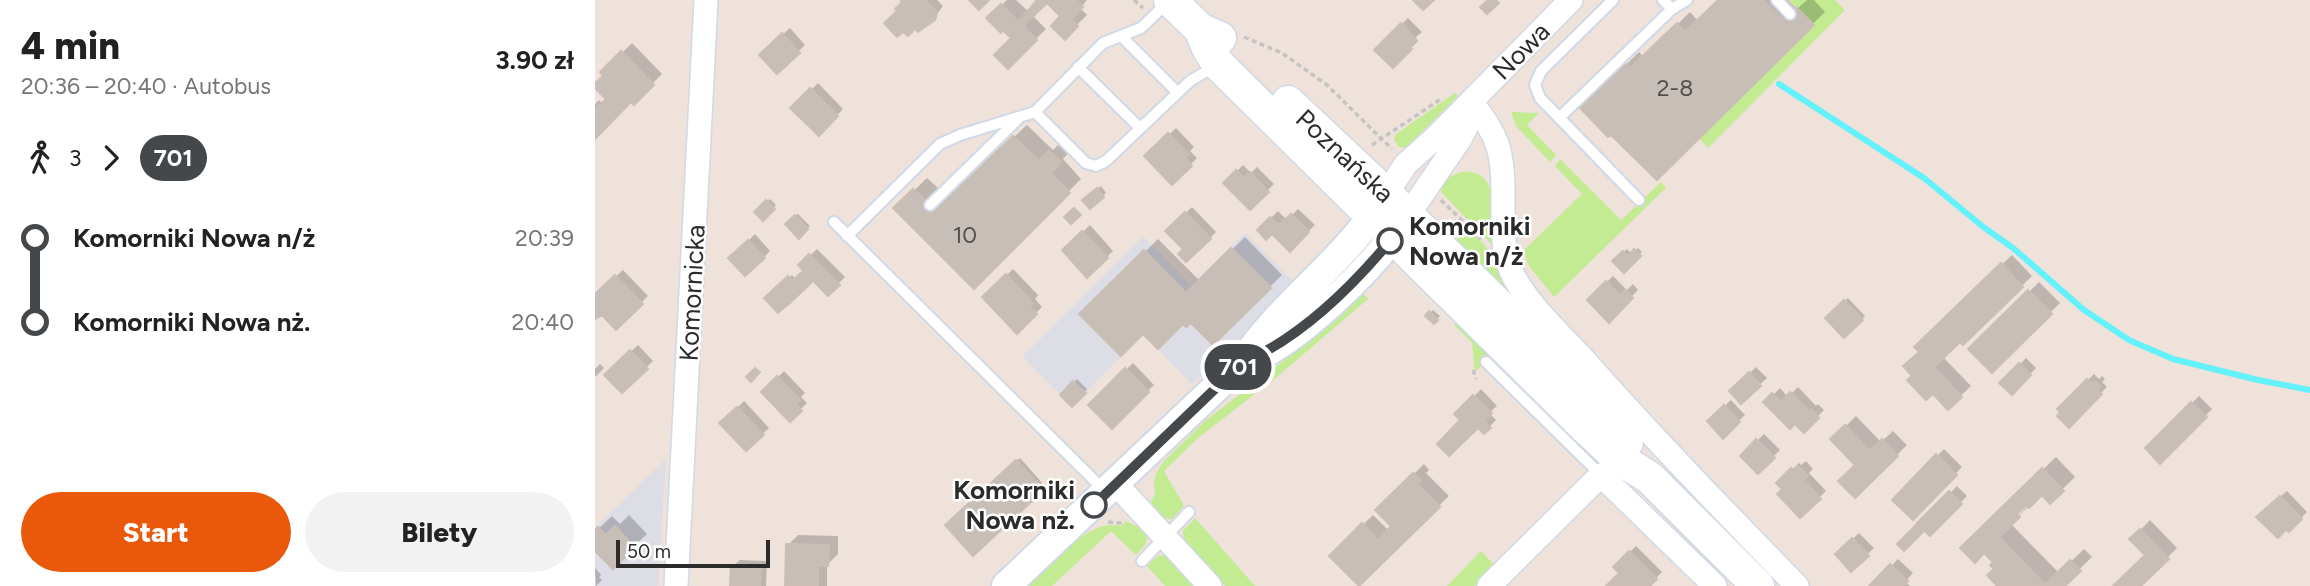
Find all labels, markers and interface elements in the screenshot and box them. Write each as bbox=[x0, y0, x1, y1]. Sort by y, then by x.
street label: Nowa bbox=[1486, 16, 1556, 86]
text: 4 min bbox=[21, 23, 120, 69]
text: 3.90 zł bbox=[495, 44, 574, 76]
text: 20:36 – 20:40 · Autobus bbox=[21, 72, 271, 100]
house number: 2-8 bbox=[1657, 74, 1693, 102]
street label: Poznańska bbox=[1289, 102, 1401, 210]
icon: walk bbox=[21, 139, 59, 177]
icon: forward bbox=[92, 139, 130, 177]
text: 701 bbox=[154, 143, 193, 172]
text: 3 bbox=[69, 144, 82, 172]
place label: Komorniki Nowa n/ż bbox=[1409, 210, 1531, 272]
house number: 10 bbox=[953, 221, 977, 249]
text: Komorniki Nowa n/ż bbox=[73, 222, 315, 254]
text: 20:39 bbox=[515, 224, 574, 252]
street label: Komornicka bbox=[672, 224, 712, 362]
marker: Komorniki Nowa n/ż bbox=[1377, 228, 1403, 254]
text: Komorniki Nowa nż. bbox=[73, 306, 310, 338]
text: 20:40 bbox=[512, 308, 574, 336]
line badge: 701 bbox=[1198, 344, 1278, 390]
text: 701 bbox=[1218, 352, 1258, 381]
place label: Komorniki Nowa nż. bbox=[953, 474, 1075, 536]
button: Start bbox=[21, 492, 291, 572]
button: Bilety bbox=[305, 492, 574, 572]
marker: Komorniki Nowa nż. bbox=[1081, 492, 1107, 518]
scale bar bbox=[616, 537, 770, 569]
text: 50 m bbox=[627, 540, 671, 563]

